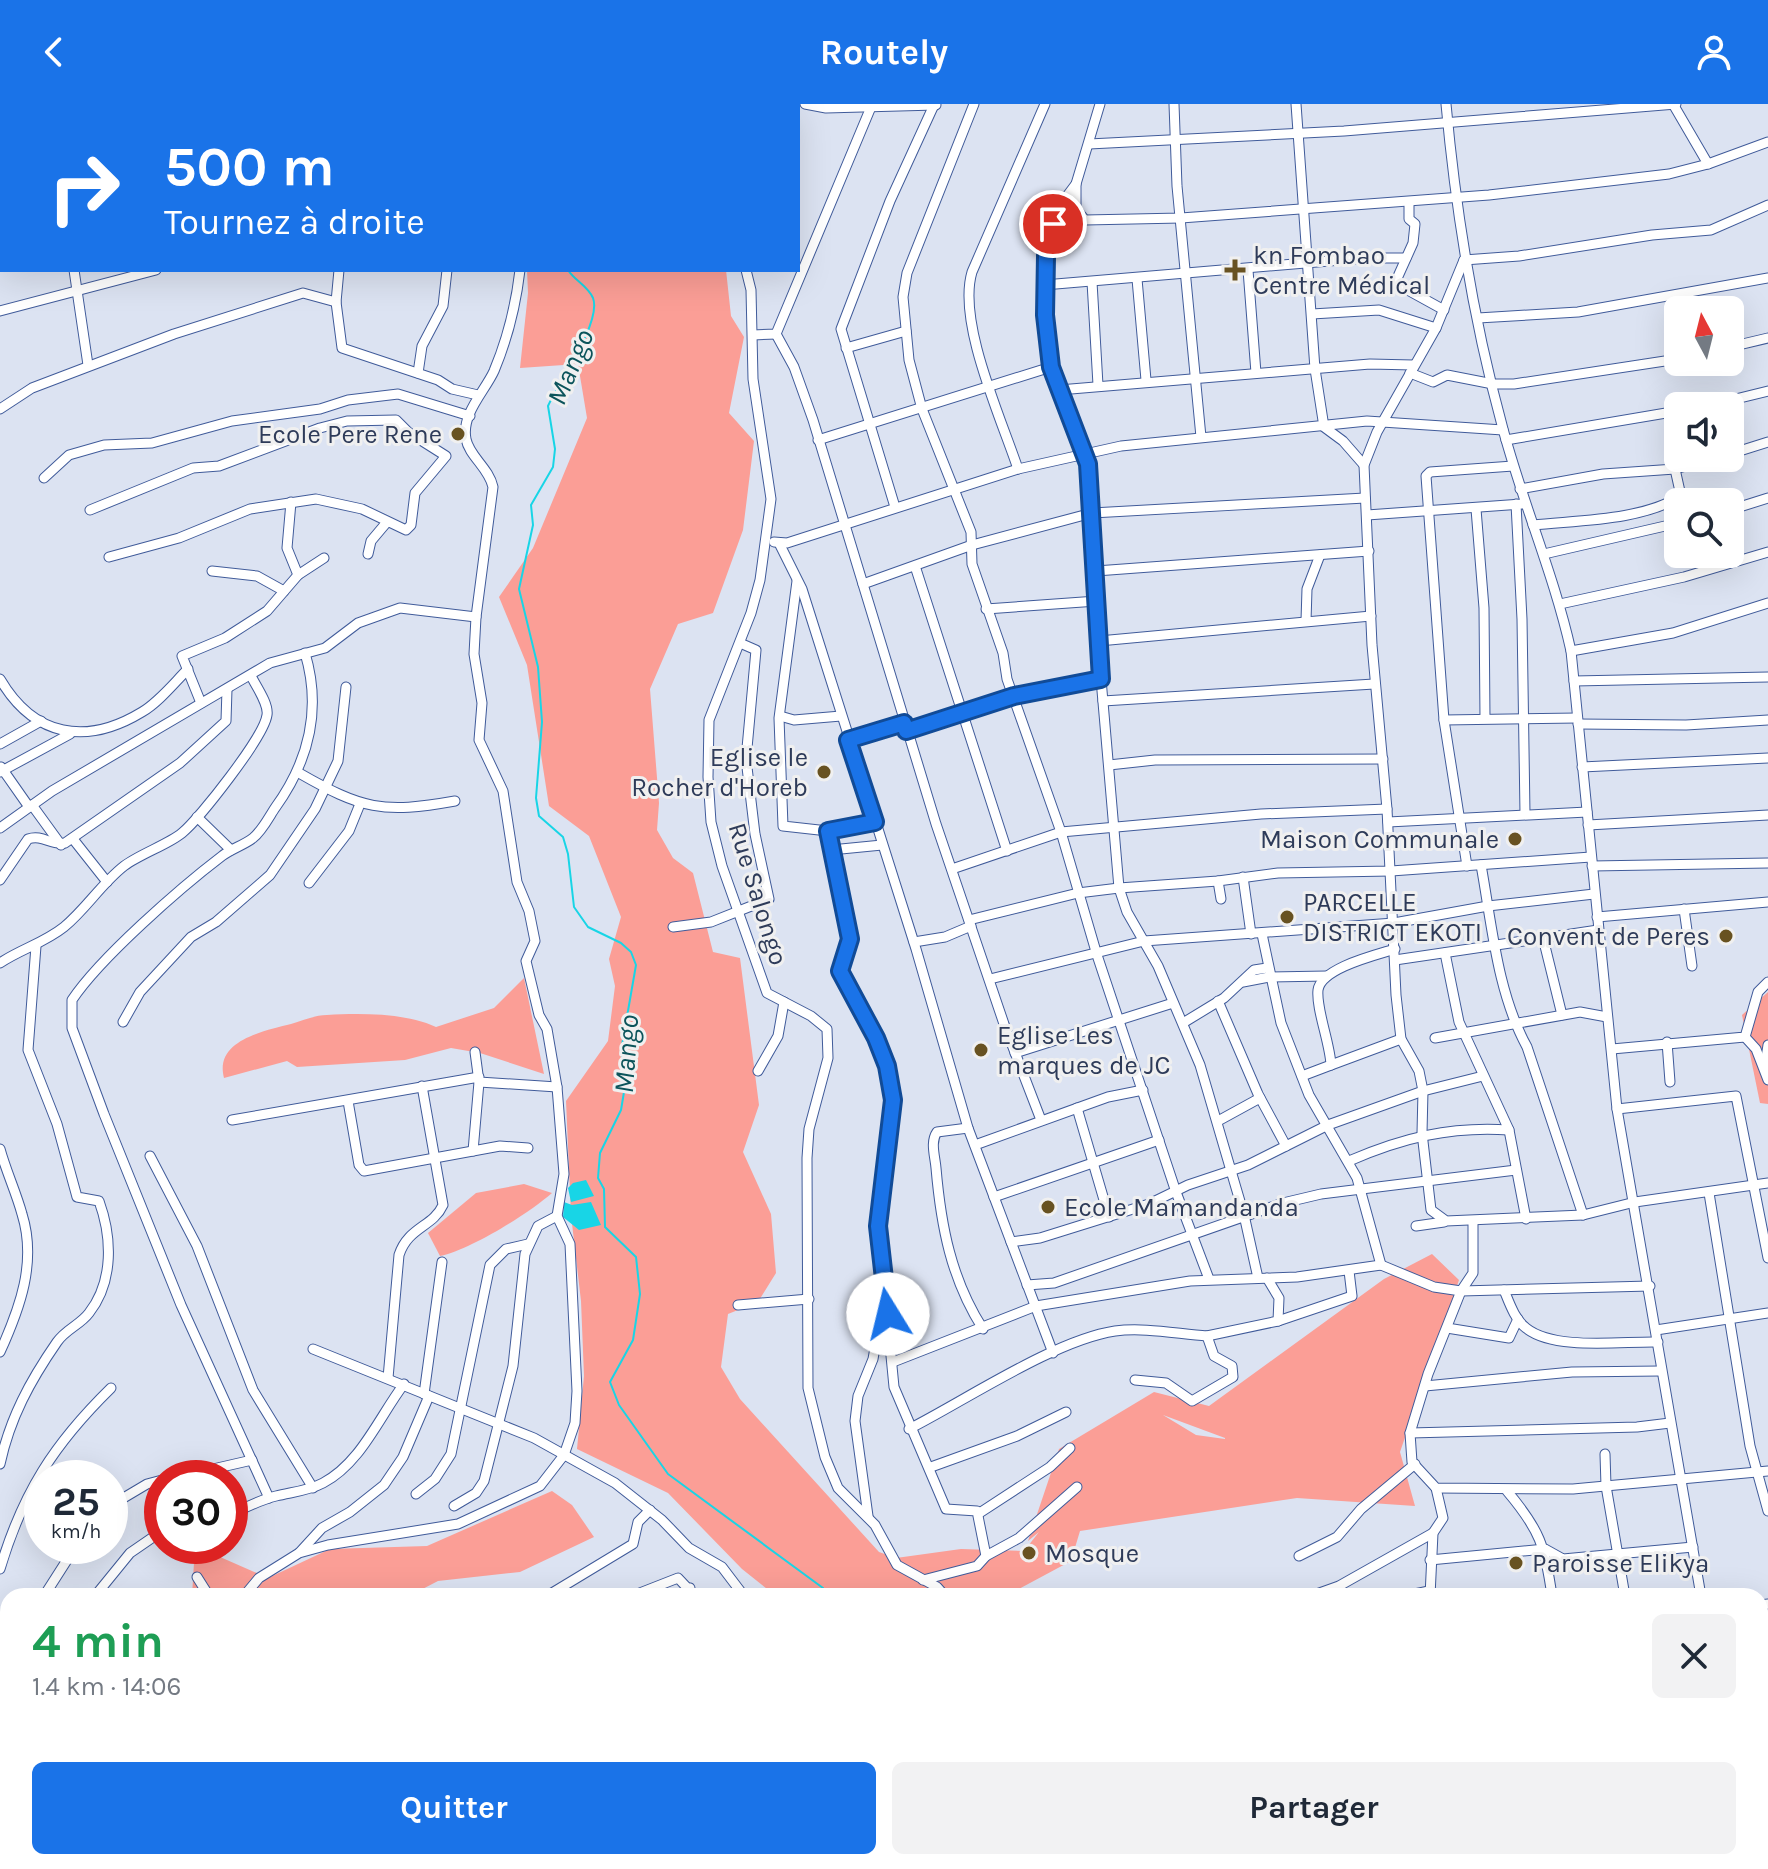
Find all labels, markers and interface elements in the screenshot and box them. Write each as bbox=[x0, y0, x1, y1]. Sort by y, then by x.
icon: back bbox=[32, 30, 76, 74]
icon: person bbox=[1692, 30, 1736, 74]
text: Routely bbox=[820, 31, 948, 73]
text: 500 m bbox=[164, 134, 335, 199]
icon: right bbox=[32, 136, 136, 240]
pin bbox=[1019, 190, 1087, 258]
text: Tournez à droite bbox=[164, 201, 425, 243]
icon: arrive bbox=[1031, 202, 1075, 246]
place label: kn Fombao Centre Médical bbox=[1253, 240, 1430, 301]
marker: kn Fombao Centre Médical bbox=[1224, 259, 1246, 281]
north arrow bbox=[1664, 296, 1744, 376]
map controls bbox=[1664, 296, 1744, 568]
water label: Mango bbox=[539, 324, 601, 410]
button: sound bbox=[1664, 392, 1744, 472]
place label: Ecole Pere Rene bbox=[258, 419, 442, 450]
marker: Ecole Pere Rene bbox=[449, 425, 467, 443]
button: search bbox=[1664, 488, 1744, 568]
place label: Eglise le Rocher d'Horeb bbox=[631, 742, 808, 803]
marker: Eglise le Rocher d'Horeb bbox=[815, 763, 833, 781]
street label: Rue Salongo bbox=[722, 819, 794, 969]
place label: Maison Communale bbox=[1260, 824, 1499, 855]
marker: Maison Communale bbox=[1506, 830, 1524, 848]
place label: PARCELLE DISTRICT EKOTI bbox=[1303, 887, 1482, 948]
marker: PARCELLE DISTRICT EKOTI bbox=[1278, 908, 1296, 926]
place label: Convent de Peres bbox=[1507, 921, 1710, 952]
marker: Convent de Peres bbox=[1717, 927, 1735, 945]
water label: Mango bbox=[607, 1013, 645, 1094]
place label: Eglise Les marques de JC bbox=[997, 1020, 1171, 1081]
marker: Eglise Les marques de JC bbox=[972, 1041, 990, 1059]
place label: Ecole Mamandanda bbox=[1064, 1192, 1299, 1223]
marker: Ecole Mamandanda bbox=[1039, 1198, 1057, 1216]
position arrow bbox=[846, 1272, 930, 1356]
speed limit sign: 30 bbox=[144, 1460, 248, 1564]
text: 25 bbox=[52, 1478, 100, 1525]
text: km/h bbox=[51, 1520, 101, 1543]
place label: Mosque bbox=[1045, 1538, 1139, 1569]
marker: Mosque bbox=[1020, 1544, 1038, 1562]
place label: Paroisse Elikya bbox=[1532, 1548, 1709, 1579]
marker: Paroisse Elikya bbox=[1507, 1554, 1525, 1572]
text: 4 min bbox=[32, 1613, 164, 1669]
button: close bbox=[1652, 1614, 1736, 1698]
text: 1.4 km · 14:06 bbox=[32, 1671, 181, 1702]
button: Quitter bbox=[32, 1762, 876, 1854]
button: Partager bbox=[892, 1762, 1736, 1854]

